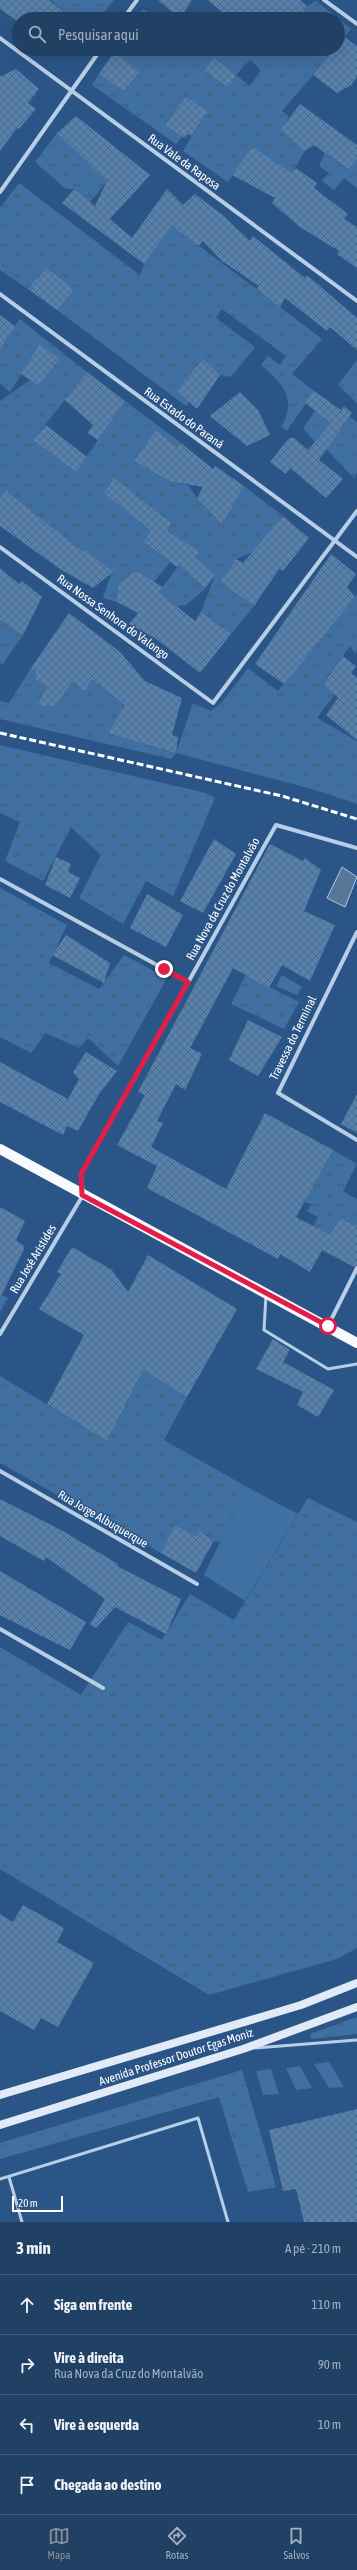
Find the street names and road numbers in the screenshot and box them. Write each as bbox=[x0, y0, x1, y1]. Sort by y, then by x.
street label: Rua Vale da Raposa bbox=[145, 131, 223, 193]
street label: Rua Estado do Paraná bbox=[142, 384, 226, 452]
street label: Rua Nossa Senhora do Valongo bbox=[54, 572, 172, 663]
street label: Rua Nova da Cruz do Montalvão bbox=[183, 835, 263, 963]
street label: Travessa do Terminal bbox=[267, 993, 320, 1082]
street label: Rua José Aristides bbox=[7, 1222, 59, 1296]
street label: Rua Jorge Albuquerque bbox=[55, 1488, 151, 1550]
street label: Avenida Professor Doutor Egas Moniz bbox=[97, 2025, 255, 2089]

